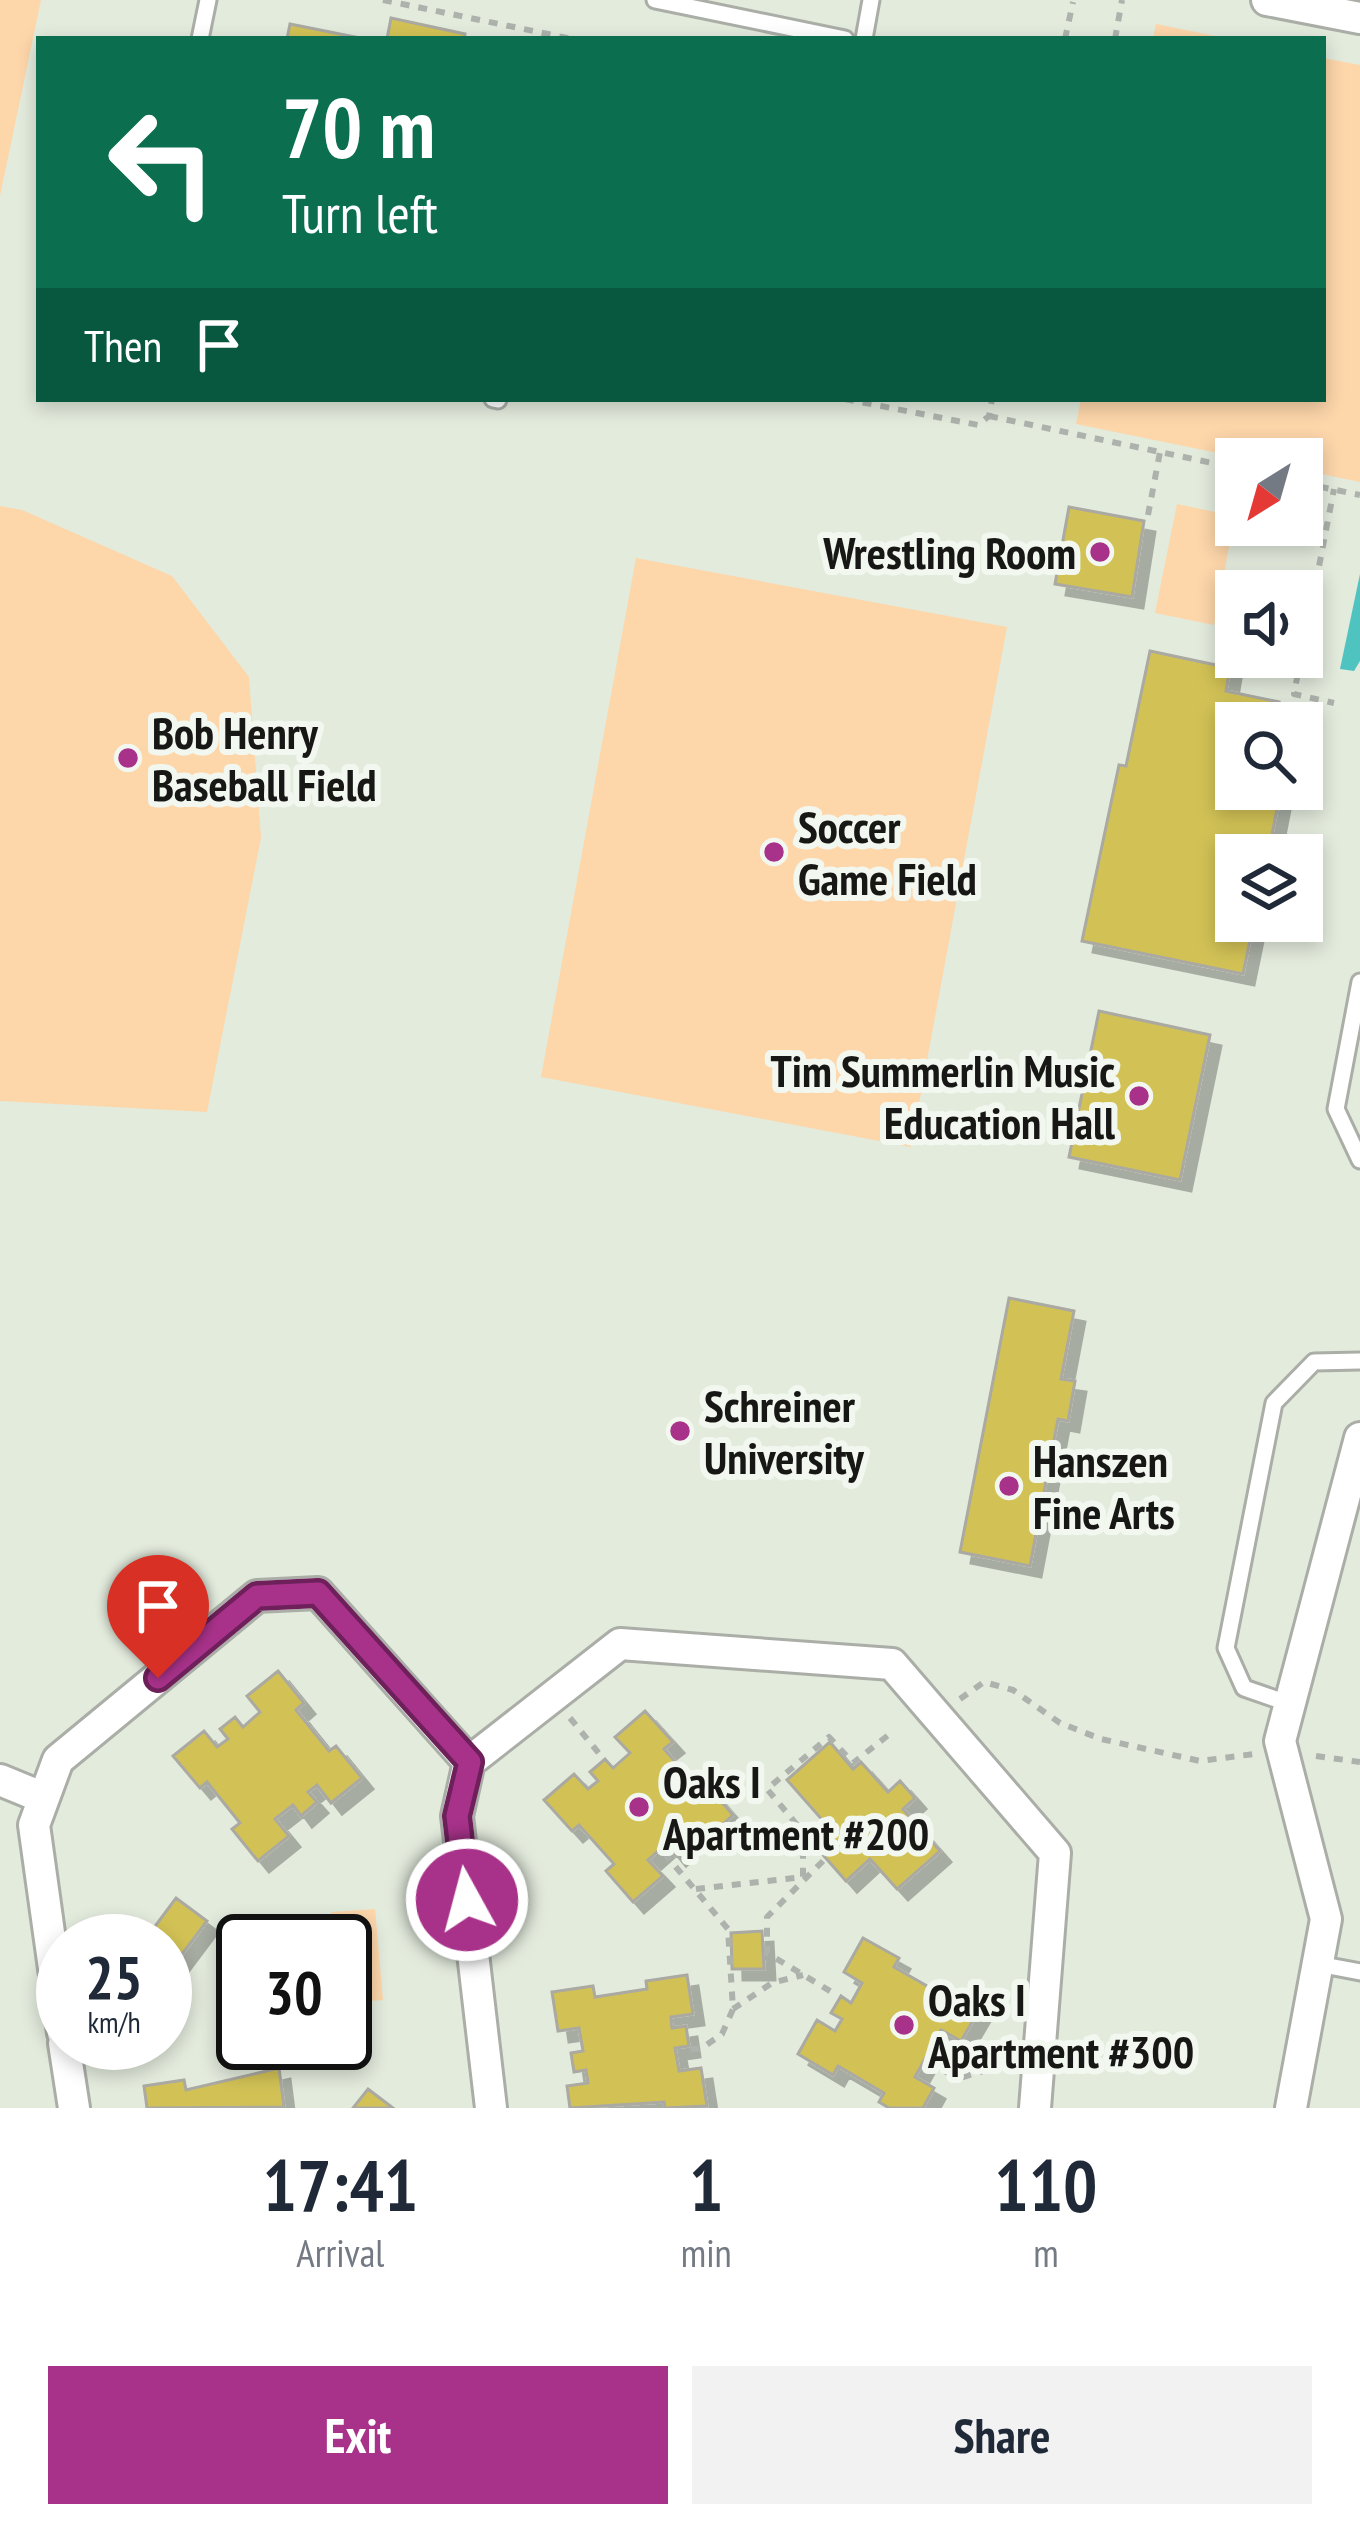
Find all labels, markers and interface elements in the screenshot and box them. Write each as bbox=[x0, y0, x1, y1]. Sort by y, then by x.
text: 70 m bbox=[282, 72, 435, 181]
icon: left bbox=[84, 84, 240, 240]
text: Turn left bbox=[282, 178, 438, 248]
icon: arrive bbox=[186, 312, 252, 378]
text: Then bbox=[84, 316, 162, 374]
north arrow bbox=[1215, 438, 1323, 546]
map controls bbox=[1215, 438, 1323, 942]
place label: Wrestling Room bbox=[822, 523, 1076, 581]
marker: Wrestling Room bbox=[1087, 539, 1113, 565]
button: sound bbox=[1215, 570, 1323, 678]
button: search bbox=[1215, 702, 1323, 810]
place label: Bob Henry Baseball Field bbox=[152, 703, 376, 813]
marker: Bob Henry Baseball Field bbox=[115, 745, 141, 771]
place label: Soccer Game Field bbox=[798, 797, 977, 907]
button: layers bbox=[1215, 834, 1323, 942]
marker: Soccer Game Field bbox=[761, 839, 787, 865]
place label: Tim Summerlin Music Education Hall bbox=[770, 1041, 1116, 1151]
marker: Tim Summerlin Music Education Hall bbox=[1126, 1083, 1152, 1109]
place label: Schreiner University bbox=[704, 1376, 865, 1486]
marker: Schreiner University bbox=[667, 1418, 693, 1444]
place label: Hanszen Fine Arts bbox=[1033, 1431, 1175, 1541]
marker: Hanszen Fine Arts bbox=[996, 1473, 1022, 1499]
pin bbox=[107, 1555, 209, 1678]
icon: arrive bbox=[125, 1573, 191, 1639]
place label: Oaks I Apartment #200 bbox=[662, 1752, 929, 1862]
marker: Oaks I Apartment #200 bbox=[626, 1794, 652, 1820]
position arrow bbox=[404, 1837, 530, 1963]
speed limit sign: 30 bbox=[216, 1914, 372, 2070]
text: 25 bbox=[85, 1938, 143, 2016]
place label: Oaks I Apartment #300 bbox=[927, 1970, 1194, 2080]
text: km/h bbox=[87, 2002, 141, 2041]
marker: Oaks I Apartment #300 bbox=[891, 2012, 917, 2038]
text: 17:41 bbox=[263, 2138, 418, 2231]
text: 1 bbox=[689, 2138, 723, 2231]
text: 110 bbox=[994, 2138, 1097, 2231]
text: Arrival bbox=[296, 2227, 384, 2278]
text: min bbox=[681, 2227, 732, 2278]
text: m bbox=[1033, 2227, 1059, 2278]
button: Exit bbox=[48, 2366, 668, 2504]
button: Share bbox=[692, 2366, 1312, 2504]

